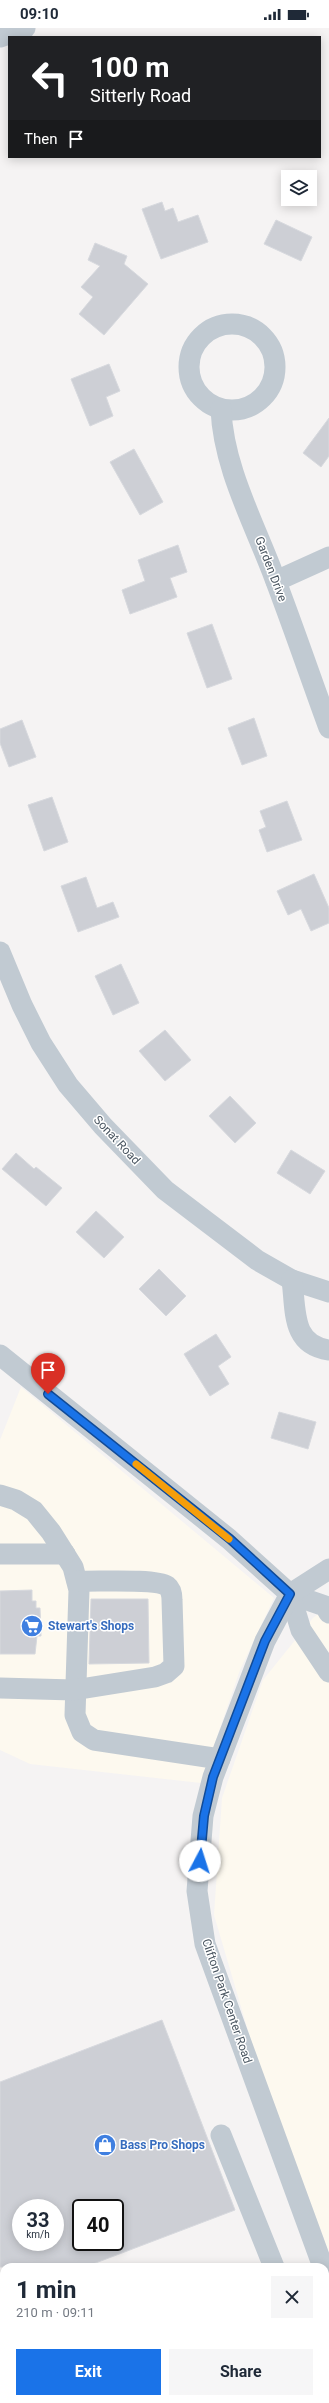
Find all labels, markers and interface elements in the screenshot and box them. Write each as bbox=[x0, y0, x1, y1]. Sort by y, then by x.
text: 09:10 bbox=[20, 5, 59, 23]
text: 100 m bbox=[90, 51, 169, 84]
icon: left bbox=[24, 52, 76, 104]
text: Sitterly Road bbox=[90, 85, 191, 106]
icon: arrive bbox=[65, 128, 87, 150]
text: Then bbox=[24, 130, 57, 148]
map controls bbox=[281, 170, 317, 206]
button: layers bbox=[281, 170, 317, 206]
street label: Garden Drive bbox=[252, 535, 290, 603]
street label: Sonat Road bbox=[91, 1113, 143, 1167]
pin bbox=[31, 1353, 65, 1394]
icon: arrive bbox=[37, 1359, 59, 1381]
supermarket icon: Stewart's Shops bbox=[19, 1613, 45, 1639]
place label: Stewart's Shops bbox=[48, 1619, 134, 1633]
position arrow bbox=[179, 1840, 221, 1882]
street label: Clifton Park Center Road bbox=[199, 1937, 255, 2065]
shop icon: Bass Pro Shops bbox=[92, 2132, 118, 2158]
place label: Bass Pro Shops bbox=[120, 2138, 205, 2152]
speed limit sign: 40 bbox=[72, 2199, 124, 2251]
text: 33 bbox=[27, 2208, 49, 2232]
text: km/h bbox=[26, 2229, 50, 2240]
text: 1 min bbox=[16, 2276, 76, 2304]
button: close bbox=[271, 2276, 313, 2318]
text: 210 m · 09:11 bbox=[16, 2305, 95, 2320]
button: Exit bbox=[16, 2349, 161, 2395]
button: Share bbox=[169, 2349, 313, 2395]

